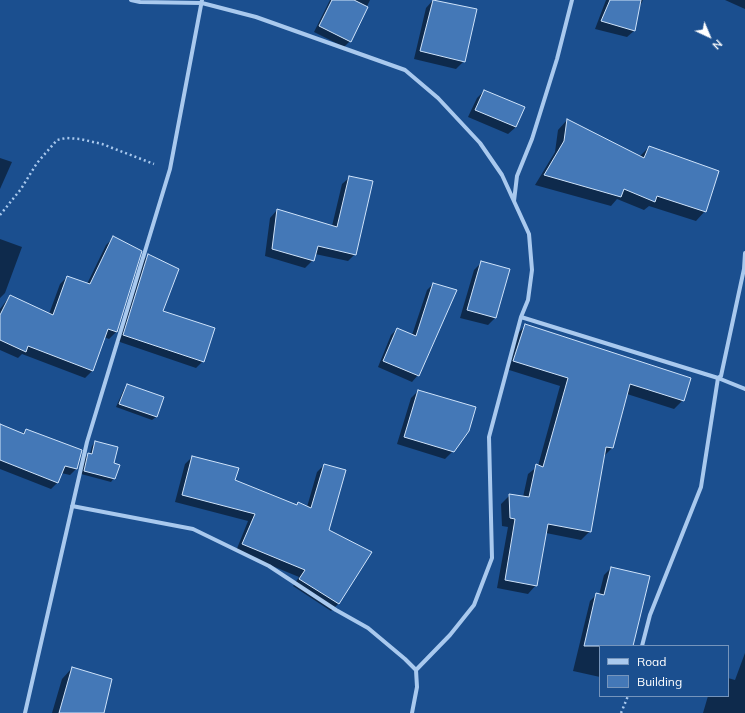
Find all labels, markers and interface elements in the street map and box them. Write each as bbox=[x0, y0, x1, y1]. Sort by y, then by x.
north arrow bbox=[689, 16, 729, 56]
text: N bbox=[709, 37, 725, 53]
legend bbox=[599, 645, 729, 697]
text: Road bbox=[637, 654, 666, 669]
text: Building bbox=[637, 674, 682, 689]

